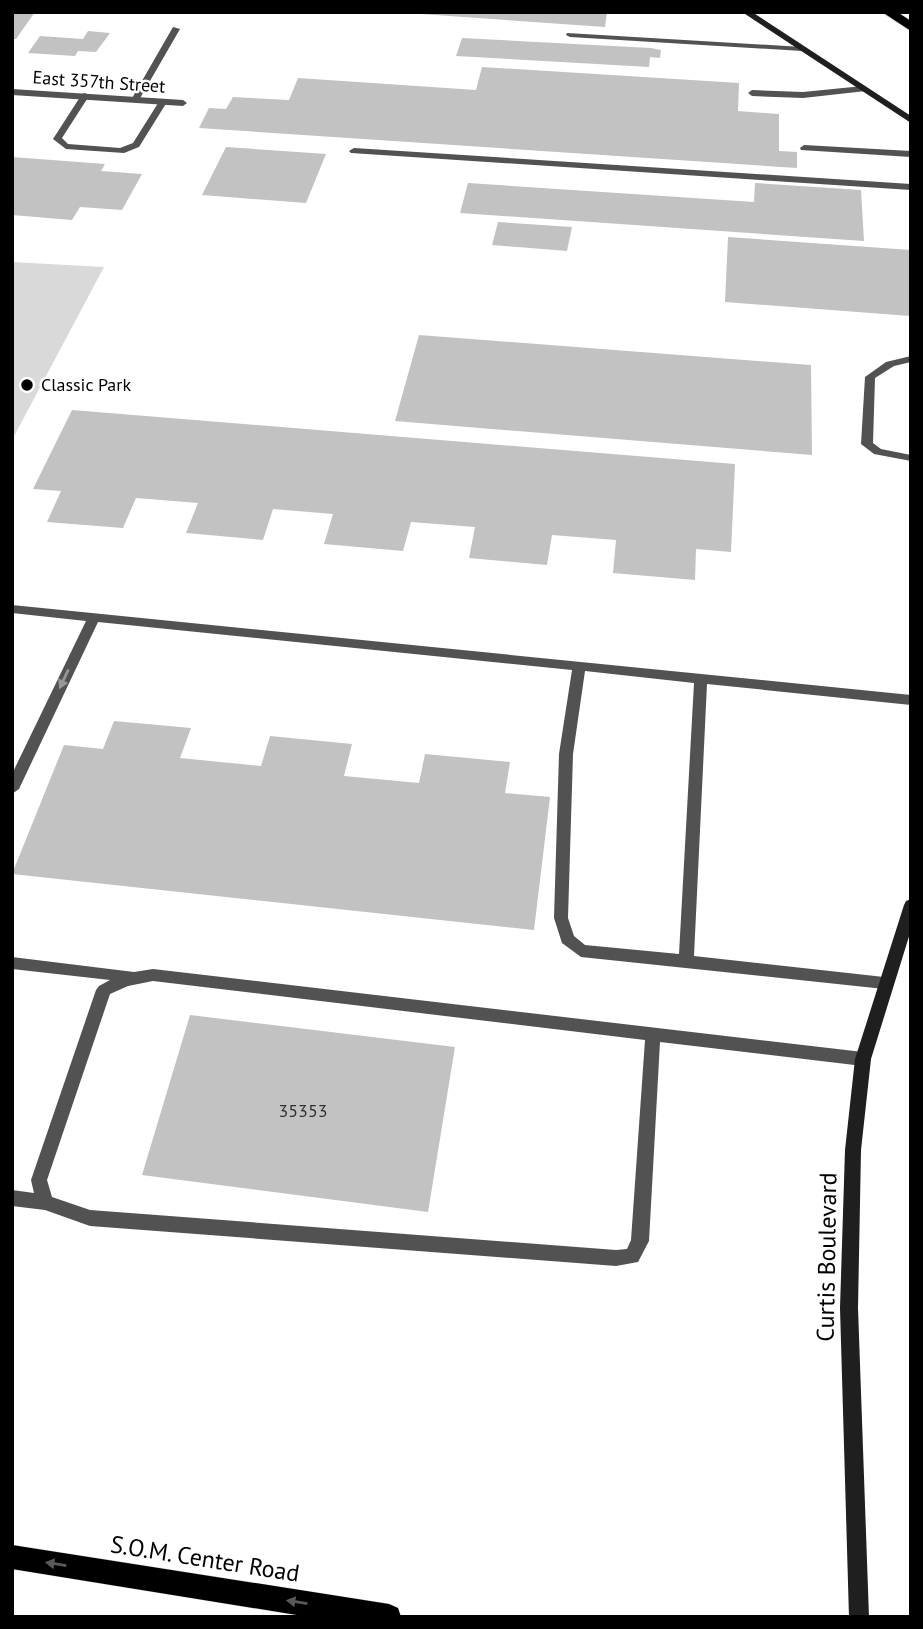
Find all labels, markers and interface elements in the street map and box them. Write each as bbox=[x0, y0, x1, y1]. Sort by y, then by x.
street label: East 357th Street bbox=[32, 65, 166, 98]
place label: Classic Park bbox=[41, 373, 131, 396]
marker: Classic Park bbox=[19, 377, 35, 393]
one-way arrow bbox=[59, 669, 70, 689]
house number: 35353 bbox=[278, 1099, 328, 1122]
street label: Curtis Boulevard bbox=[810, 1172, 843, 1342]
street label: S.O.M. Center Road bbox=[108, 1528, 302, 1589]
one-way arrow bbox=[45, 1558, 67, 1569]
one-way arrow bbox=[286, 1596, 308, 1607]

